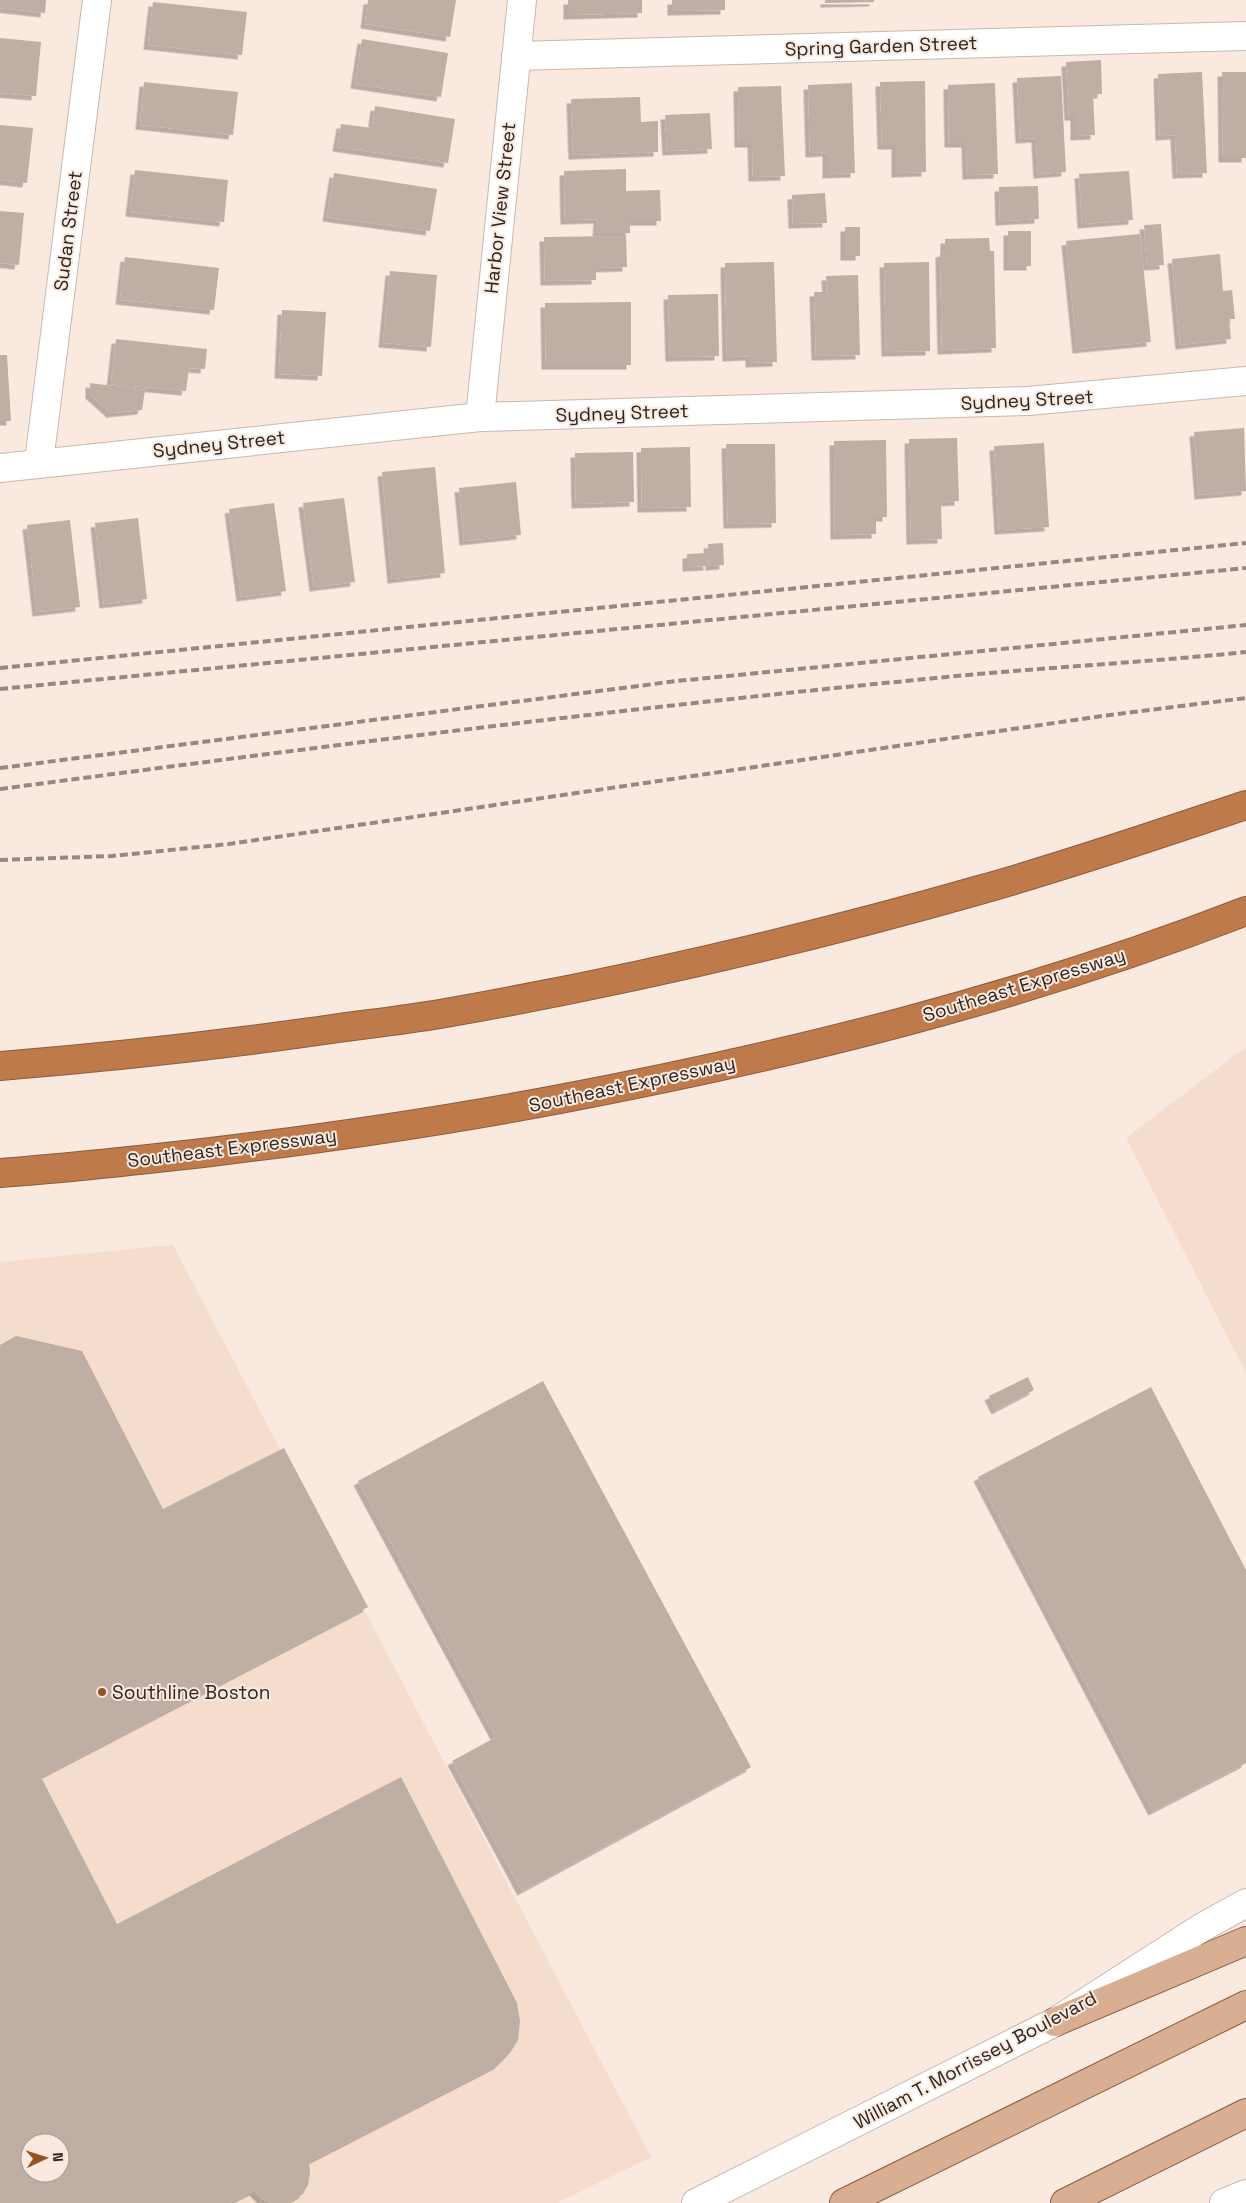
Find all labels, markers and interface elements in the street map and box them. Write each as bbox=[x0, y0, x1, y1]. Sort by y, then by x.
street label: Spring Garden Street bbox=[784, 30, 978, 62]
street label: Harbor View Street bbox=[479, 121, 521, 295]
street label: Sudan Street bbox=[48, 169, 88, 293]
street label: Sydney Street bbox=[960, 384, 1094, 416]
street label: Sydney Street bbox=[555, 398, 689, 428]
street label: Sydney Street bbox=[152, 425, 286, 463]
street label: Southeast Expressway bbox=[920, 942, 1128, 1028]
street label: Southeast Expressway bbox=[526, 1050, 738, 1118]
street label: Southeast Expressway bbox=[126, 1123, 338, 1173]
place label: Southline Boston bbox=[112, 1680, 270, 1705]
marker: Southline Boston bbox=[96, 1686, 108, 1698]
street label: William T. Morrissey Boulevard bbox=[849, 1985, 1101, 2135]
north arrow bbox=[20, 2133, 70, 2183]
text: N bbox=[49, 2152, 67, 2162]

